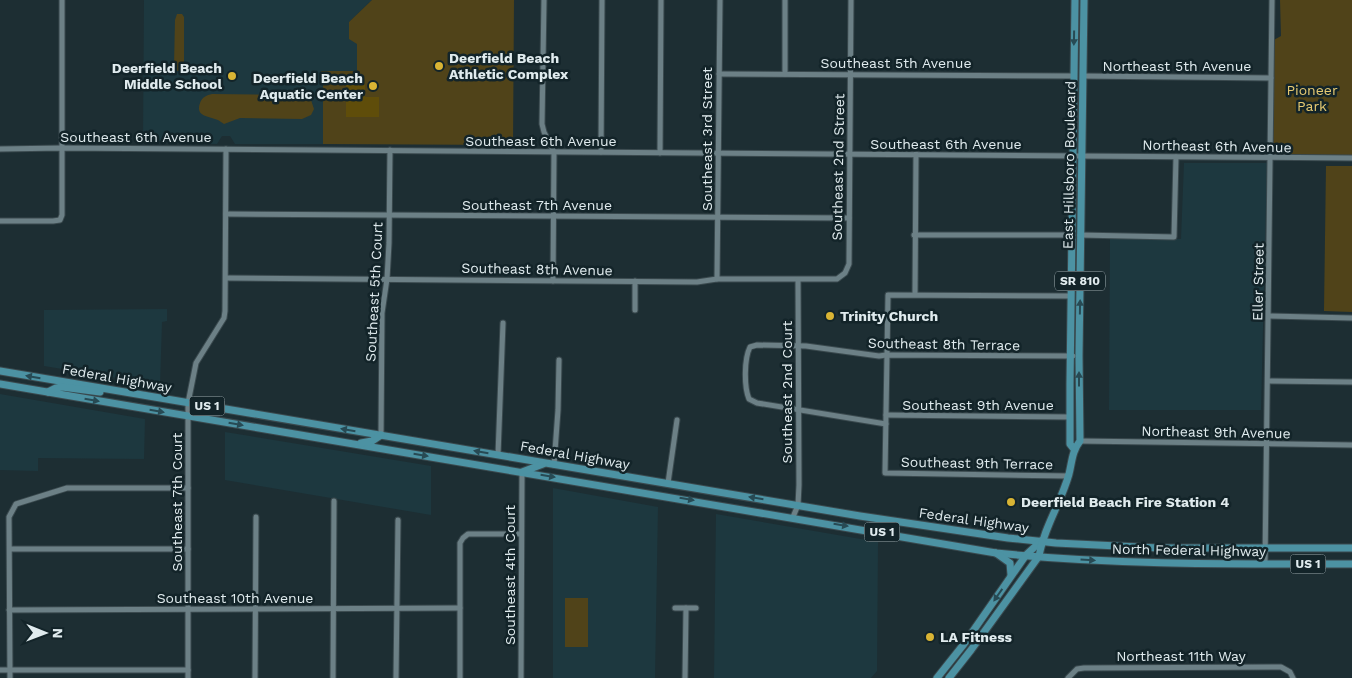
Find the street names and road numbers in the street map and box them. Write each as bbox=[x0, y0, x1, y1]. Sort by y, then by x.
street label: Southeast 5th Avenue bbox=[821, 55, 971, 71]
street label: Northeast 5th Avenue bbox=[1103, 58, 1251, 74]
street label: Southeast 3rd Street bbox=[699, 67, 715, 211]
street label: East Hillsboro Boulevard bbox=[1060, 81, 1078, 249]
street label: Southeast 2nd Street bbox=[829, 93, 847, 241]
street label: Southeast 6th Avenue bbox=[60, 129, 212, 145]
street label: Southeast 6th Avenue bbox=[465, 133, 617, 149]
street label: Southeast 6th Avenue bbox=[870, 136, 1022, 152]
street label: Northeast 6th Avenue bbox=[1142, 137, 1292, 155]
street label: Southeast 7th Avenue bbox=[462, 197, 612, 213]
street label: Southeast 5th Court bbox=[362, 222, 386, 362]
street label: Eller Street bbox=[1249, 243, 1267, 321]
street label: Southeast 8th Avenue bbox=[461, 260, 613, 278]
road number: SR 810 bbox=[1055, 272, 1105, 290]
street label: Southeast 2nd Court bbox=[779, 320, 795, 463]
street label: Southeast 8th Terrace bbox=[868, 335, 1020, 353]
street label: Federal Highway bbox=[61, 360, 174, 396]
road number: US 1 bbox=[190, 396, 224, 416]
street label: Southeast 9th Avenue bbox=[902, 397, 1054, 413]
street label: Northeast 9th Avenue bbox=[1141, 423, 1291, 441]
street label: Southeast 7th Court bbox=[169, 432, 185, 571]
street label: Federal Highway bbox=[519, 437, 632, 473]
street label: Southeast 9th Terrace bbox=[901, 454, 1053, 472]
street label: Federal Highway bbox=[918, 504, 1031, 536]
street label: Southeast 4th Court bbox=[502, 505, 518, 645]
road number: US 1 bbox=[864, 522, 900, 542]
street label: North Federal Highway bbox=[1112, 541, 1267, 559]
road number: US 1 bbox=[1290, 554, 1326, 574]
street label: Southeast 10th Avenue bbox=[157, 590, 313, 606]
street label: Northeast 11th Way bbox=[1116, 648, 1247, 664]

